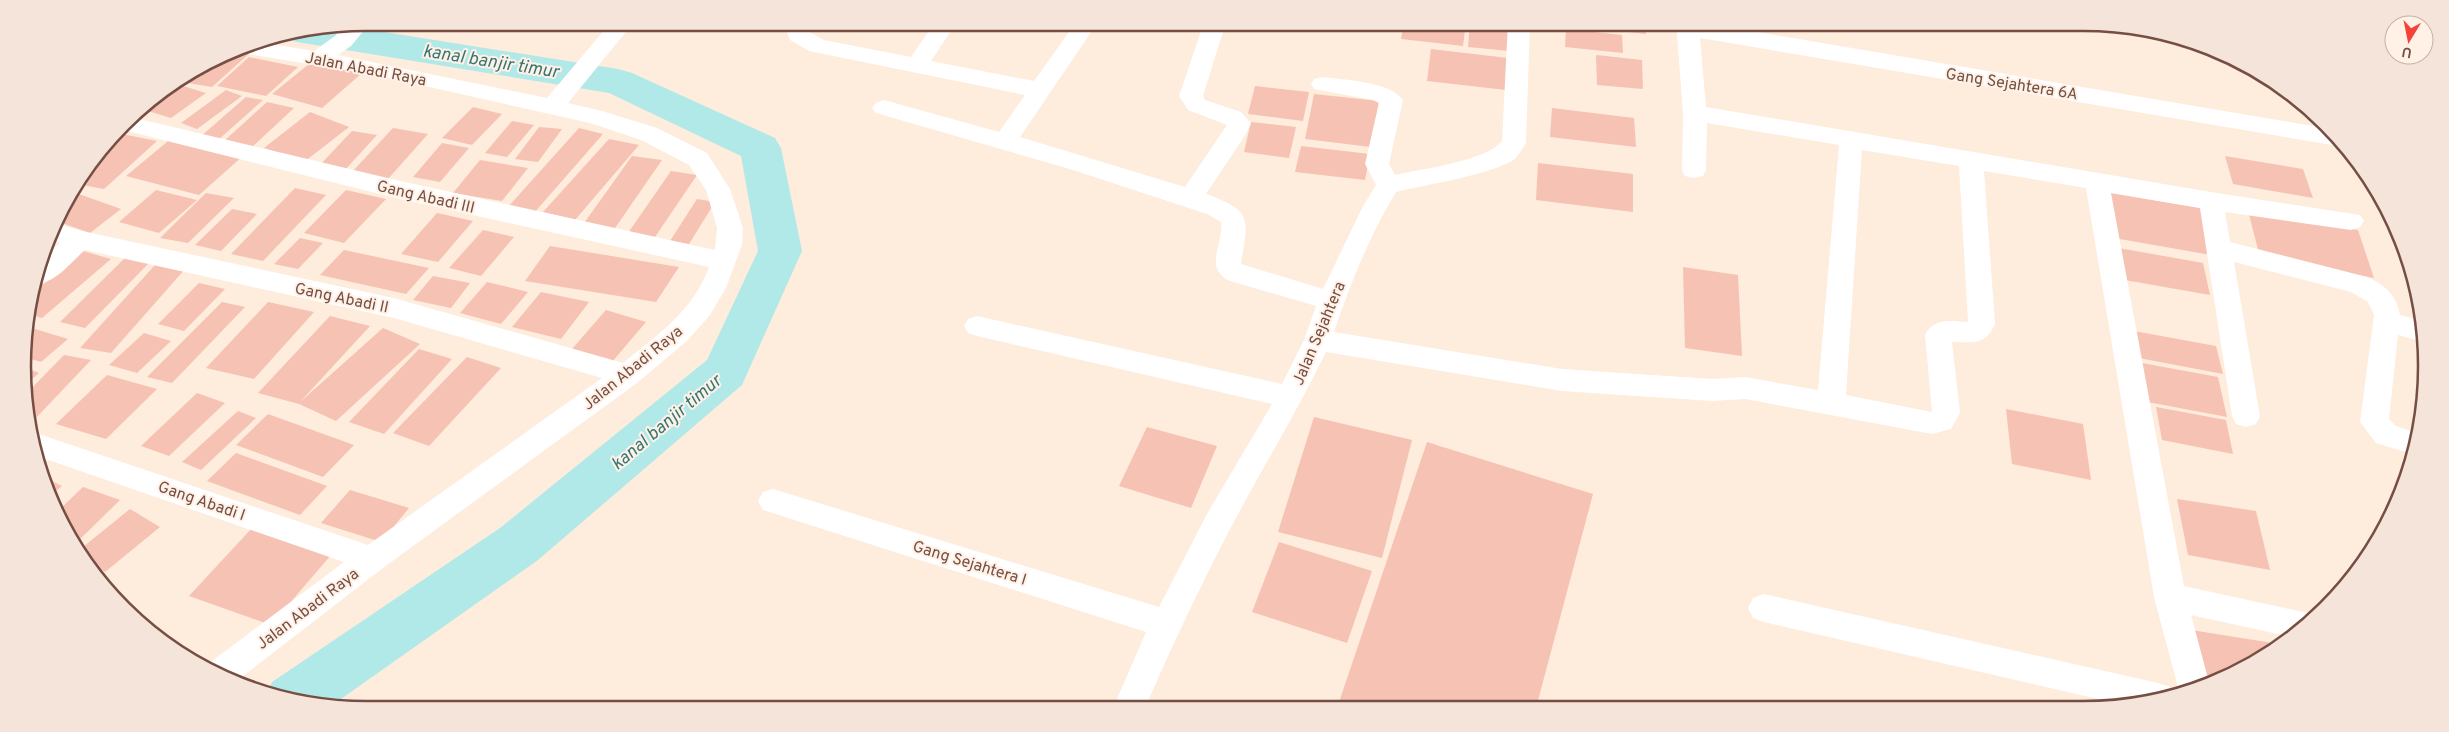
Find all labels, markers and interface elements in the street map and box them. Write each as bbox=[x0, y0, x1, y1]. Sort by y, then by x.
north arrow bbox=[2384, 15, 2434, 65]
water label: kanal banjir timur bbox=[421, 40, 562, 85]
text: U bbox=[2401, 42, 2413, 61]
street label: Jalan Abadi Raya bbox=[303, 48, 428, 92]
street label: Gang Sejahtera 6A bbox=[1944, 65, 2079, 105]
street label: Gang Abadi III bbox=[375, 177, 477, 219]
street label: Gang Abadi II bbox=[293, 279, 390, 319]
street label: Jalan Sejahtera bbox=[1289, 279, 1351, 389]
street label: Jalan Abadi Raya bbox=[579, 322, 687, 415]
water label: kanal banjir timur bbox=[607, 369, 729, 476]
street label: Gang Abadi I bbox=[155, 478, 248, 526]
street label: Gang Sejahtera I bbox=[910, 537, 1029, 591]
street label: Jalan Abadi Raya bbox=[253, 565, 363, 655]

